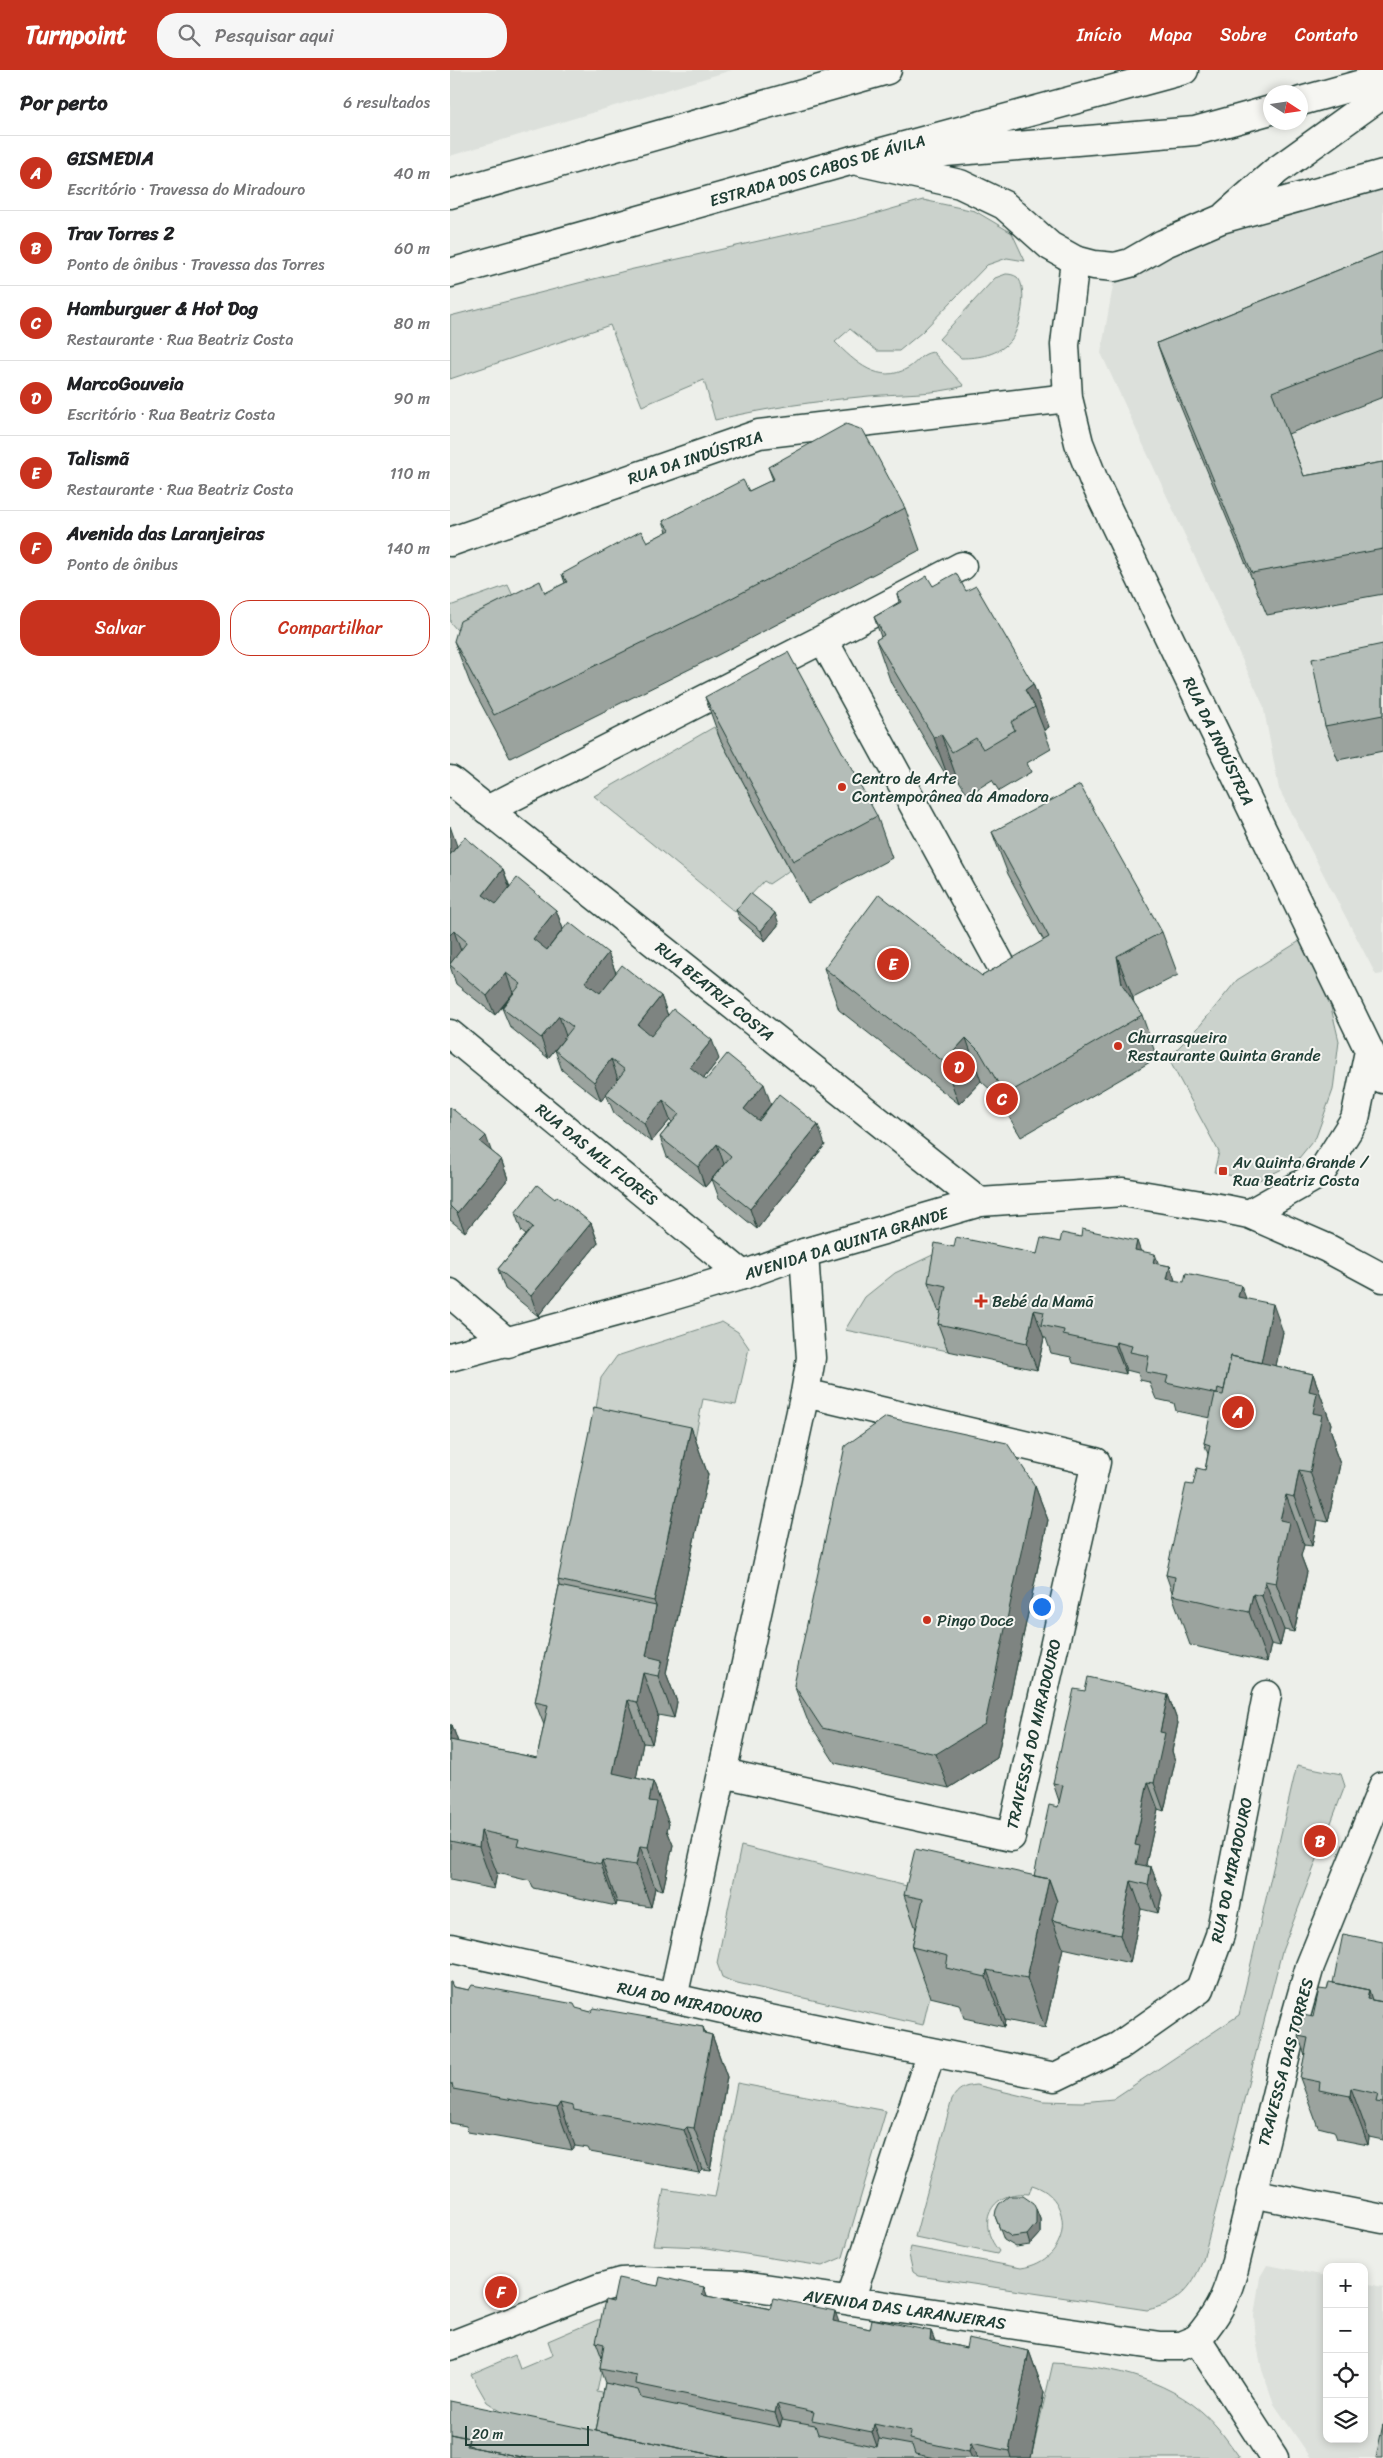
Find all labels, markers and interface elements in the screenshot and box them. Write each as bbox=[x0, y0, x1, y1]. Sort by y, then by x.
search box bbox=[157, 13, 507, 58]
text: Turnpoint bbox=[25, 14, 127, 56]
text: Pesquisar aqui bbox=[215, 19, 334, 52]
text: Início bbox=[1077, 19, 1122, 51]
text: Mapa bbox=[1150, 19, 1192, 51]
text: Sobre bbox=[1220, 19, 1267, 51]
text: Contato bbox=[1295, 19, 1358, 51]
icon: search bbox=[175, 21, 203, 49]
text: Por perto bbox=[20, 84, 108, 122]
north arrow bbox=[1263, 85, 1308, 130]
text: 6 resultados bbox=[343, 88, 430, 117]
street label: ESTRADA DOS CABOS DE ÁVILA bbox=[706, 126, 928, 215]
text: GISMEDIA bbox=[67, 142, 154, 175]
text: A bbox=[31, 159, 41, 188]
text: 40 m bbox=[393, 159, 430, 188]
text: Escritório · Travessa do Miradouro bbox=[67, 175, 305, 204]
text: Trav Torres 2 bbox=[67, 217, 174, 250]
text: B bbox=[31, 234, 41, 263]
text: 60 m bbox=[394, 234, 430, 263]
text: Ponto de ônibus · Travessa das Torres bbox=[67, 250, 325, 279]
text: Hamburguer & Hot Dog bbox=[67, 292, 258, 325]
text: C bbox=[31, 309, 41, 338]
text: 80 m bbox=[394, 309, 430, 338]
text: Restaurante · Rua Beatriz Costa bbox=[67, 325, 293, 354]
text: MarcoGouveia bbox=[67, 367, 184, 400]
text: D bbox=[31, 384, 41, 413]
text: 90 m bbox=[394, 384, 430, 413]
text: Escritório · Rua Beatriz Costa bbox=[67, 400, 275, 429]
street label: RUA DA INDÚSTRIA bbox=[624, 422, 766, 493]
text: Talismã bbox=[67, 442, 129, 475]
text: E bbox=[32, 459, 40, 488]
text: 110 m bbox=[390, 459, 430, 488]
text: Restaurante · Rua Beatriz Costa bbox=[67, 475, 293, 504]
text: Avenida das Laranjeiras bbox=[67, 517, 264, 550]
text: F bbox=[32, 534, 40, 563]
text: 140 m bbox=[387, 534, 430, 563]
text: Ponto de ônibus bbox=[67, 550, 178, 579]
button: Salvar bbox=[20, 600, 220, 656]
button: Compartilhar bbox=[230, 600, 430, 656]
street label: RUA DA INDÚSTRIA bbox=[1175, 672, 1262, 811]
place label: Centro de Arte Contemporânea da Amadora bbox=[852, 764, 1049, 811]
marker: Centro de Arte Contemporânea da Amadora bbox=[836, 781, 848, 793]
street label: RUA BEATRIZ COSTA bbox=[649, 934, 781, 1049]
pin: E bbox=[877, 945, 909, 983]
place label: Churrasqueira Restaurante Quinta Grande bbox=[1128, 1023, 1321, 1070]
marker: Churrasqueira Restaurante Quinta Grande bbox=[1112, 1040, 1124, 1052]
pin: D bbox=[943, 1048, 975, 1086]
pin: C bbox=[986, 1080, 1018, 1118]
street label: RUA DAS MIL FLORES bbox=[529, 1096, 665, 1214]
place label: Av Quinta Grande / Rua Beatriz Costa bbox=[1232, 1148, 1370, 1195]
marker: Av Quinta Grande / Rua Beatriz Costa bbox=[1217, 1165, 1229, 1177]
street label: AVENIDA DA QUINTA GRANDE bbox=[739, 1198, 953, 1289]
place label: Bebé da Mamã bbox=[992, 1287, 1094, 1316]
marker: Bebé da Mamã bbox=[974, 1294, 988, 1308]
pin: A bbox=[1222, 1393, 1254, 1431]
your location bbox=[1029, 1594, 1055, 1620]
place label: Pingo Doce bbox=[937, 1606, 1014, 1635]
marker: Pingo Doce bbox=[921, 1614, 933, 1626]
street label: TRAVESSA DO MIRADOURO bbox=[997, 1636, 1070, 1832]
street label: RUA DO MIRADOURO bbox=[1202, 1795, 1261, 1945]
pin: B bbox=[1304, 1822, 1336, 1860]
street label: RUA DO MIRADOURO bbox=[615, 1973, 765, 2032]
street label: TRAVESSA DAS TORRES bbox=[1249, 1975, 1322, 2150]
map controls bbox=[1323, 2263, 1368, 2443]
button: + bbox=[1323, 2263, 1368, 2308]
pin: F bbox=[485, 2273, 517, 2311]
street label: AVENIDA DAS LARANJEIRAS bbox=[801, 2281, 1008, 2338]
button: − bbox=[1323, 2308, 1368, 2353]
button: locate bbox=[1323, 2353, 1368, 2398]
button: layers bbox=[1323, 2398, 1368, 2443]
text: 20 m bbox=[472, 2422, 503, 2447]
scale bar bbox=[465, 2423, 589, 2446]

